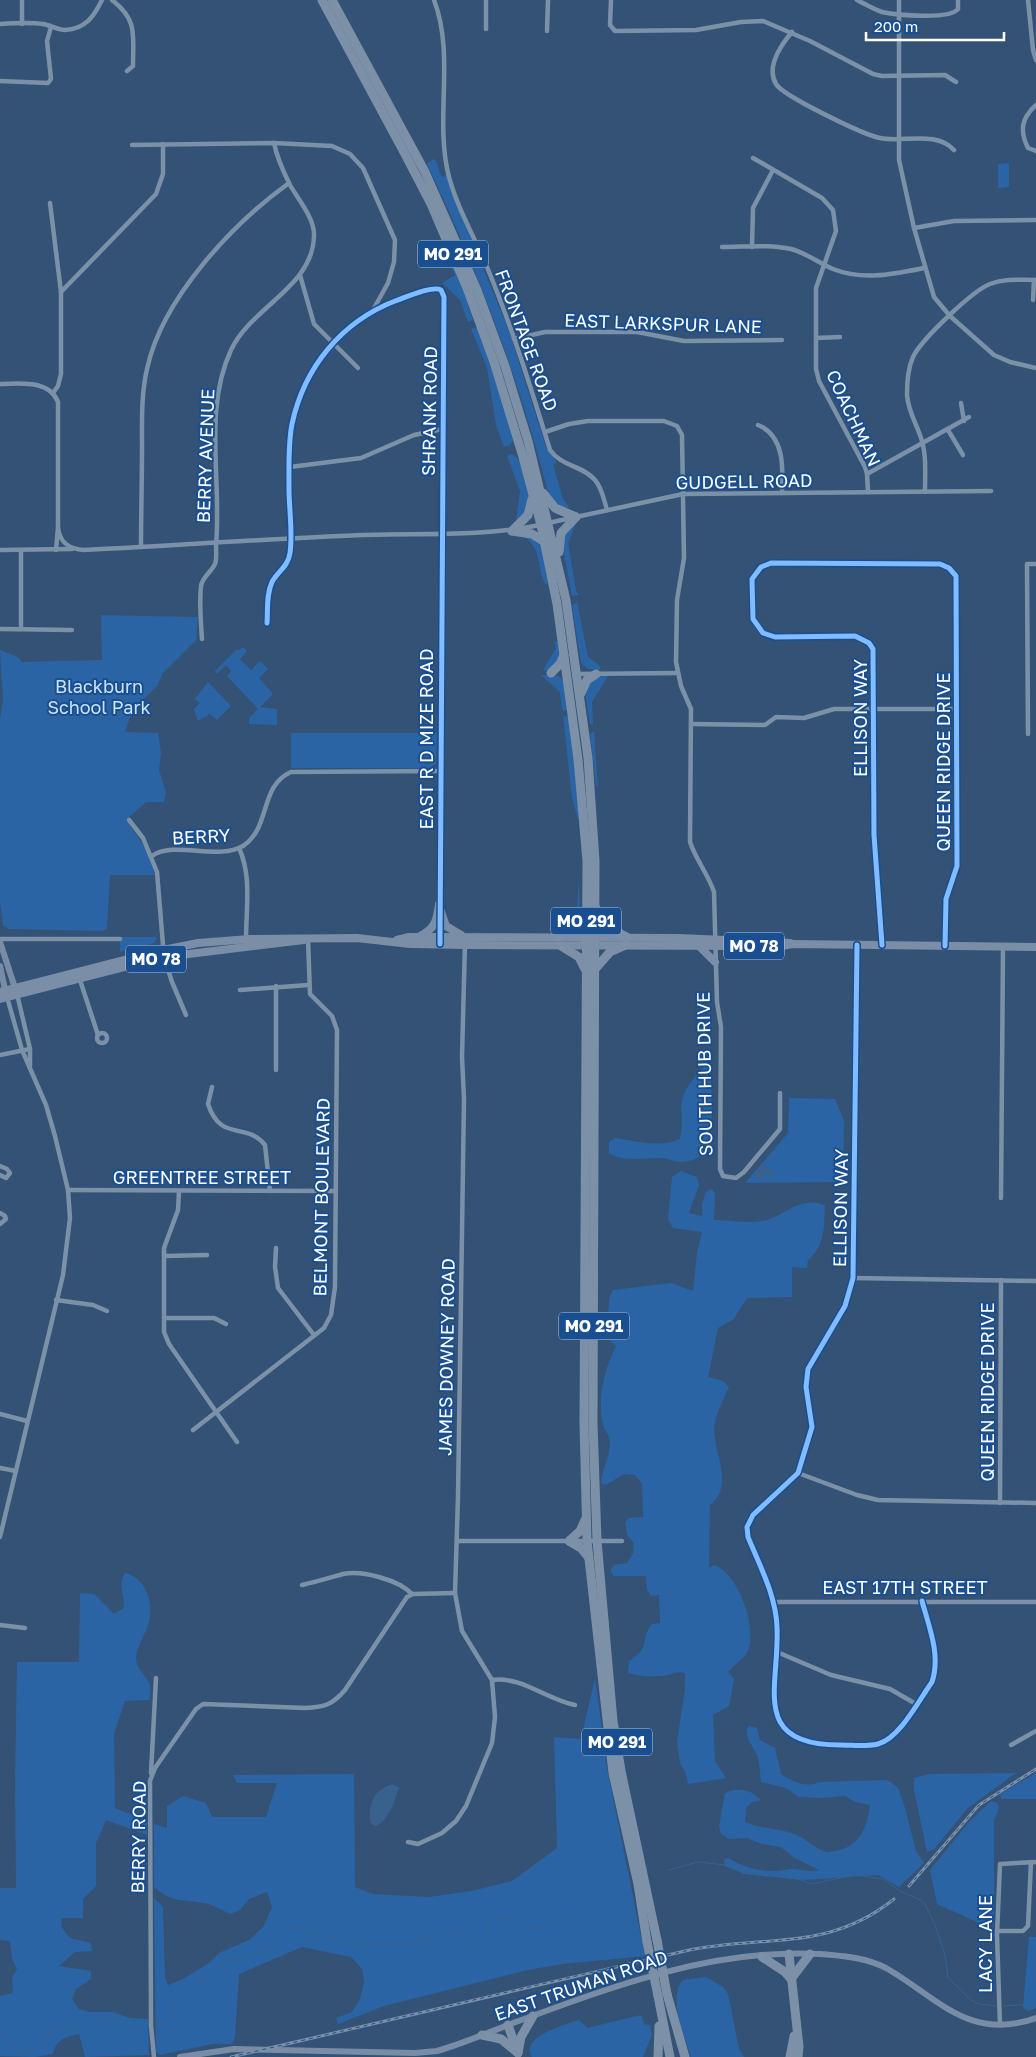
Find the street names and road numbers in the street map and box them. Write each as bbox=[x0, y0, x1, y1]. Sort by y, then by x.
road number: MO 291 bbox=[418, 240, 488, 268]
street label: FRONTAGE ROAD bbox=[491, 266, 563, 414]
street label: EAST LARKSPUR LANE bbox=[564, 309, 762, 337]
street label: SHRANK ROAD bbox=[417, 346, 441, 476]
street label: COACHMAN bbox=[822, 366, 886, 470]
street label: BERRY AVENUE bbox=[192, 389, 218, 523]
street label: GUDGELL ROAD bbox=[675, 469, 813, 493]
street label: EAST R D MIZE ROAD bbox=[415, 649, 437, 829]
street label: ELLISON WAY bbox=[849, 658, 871, 777]
street label: QUEEN RIDGE DRIVE bbox=[932, 673, 954, 851]
street label: BERRY bbox=[171, 823, 231, 849]
road number: MO 291 bbox=[551, 908, 621, 934]
road number: MO 78 bbox=[724, 932, 784, 959]
road number: MO 78 bbox=[126, 946, 186, 972]
street label: SOUTH HUB DRIVE bbox=[692, 992, 716, 1156]
street label: BELMONT BOULEVARD bbox=[308, 1098, 334, 1296]
street label: ELLISON WAY bbox=[828, 1148, 852, 1267]
street label: GREENTREE STREET bbox=[113, 1166, 291, 1188]
street label: JAMES DOWNEY ROAD bbox=[433, 1258, 459, 1456]
street label: QUEEN RIDGE DRIVE bbox=[976, 1303, 998, 1481]
road number: MO 291 bbox=[559, 1312, 629, 1340]
street label: EAST 17TH STREET bbox=[822, 1576, 988, 1598]
road number: MO 291 bbox=[582, 1728, 652, 1755]
street label: BERRY ROAD bbox=[126, 1780, 150, 1894]
street label: LACY LANE bbox=[974, 1895, 996, 1993]
street label: EAST TRUMAN ROAD bbox=[491, 1945, 671, 2025]

